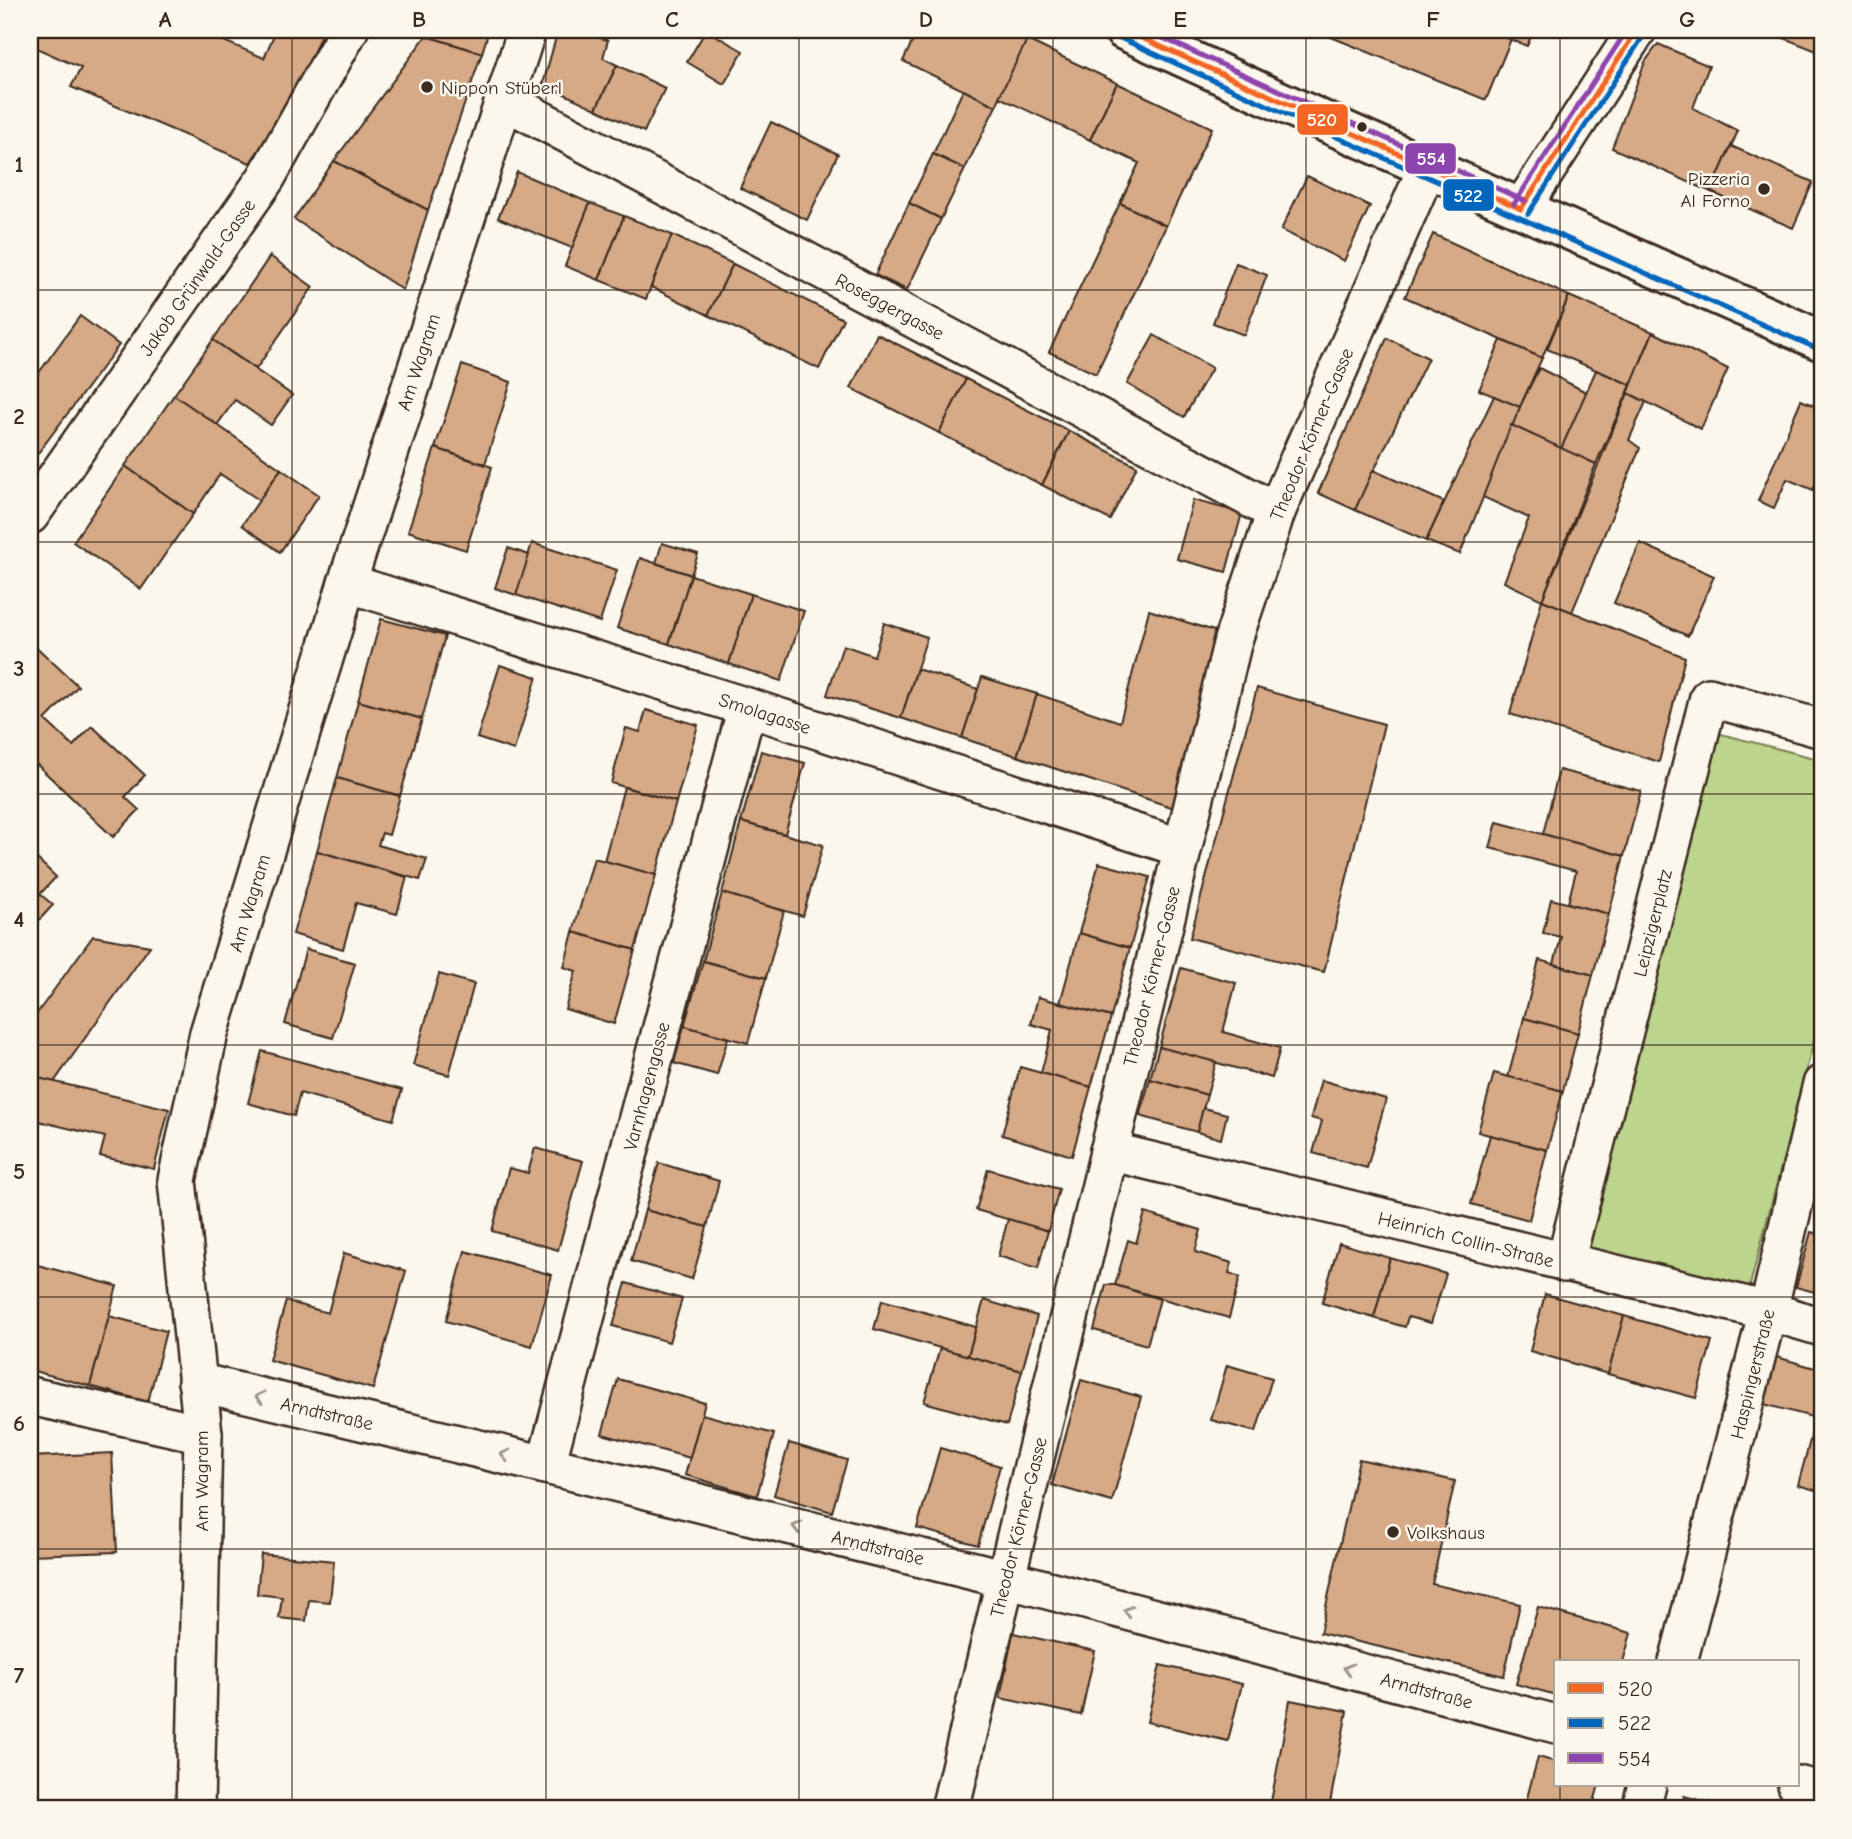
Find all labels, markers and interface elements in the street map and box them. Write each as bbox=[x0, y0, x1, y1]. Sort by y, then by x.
text: A bbox=[159, 6, 172, 33]
text: B bbox=[412, 6, 426, 33]
text: C bbox=[665, 6, 679, 33]
text: D bbox=[919, 6, 933, 33]
text: E bbox=[1173, 6, 1187, 33]
text: F bbox=[1426, 6, 1440, 33]
text: G bbox=[1679, 6, 1695, 33]
place label: Nippon Stüberl bbox=[441, 77, 562, 99]
marker: Nippon Stüberl bbox=[419, 79, 435, 95]
line badge: 520 bbox=[1296, 103, 1349, 136]
text: 520 bbox=[1307, 109, 1337, 131]
unlabelled marker bbox=[1355, 120, 1369, 134]
line badge: 554 bbox=[1404, 142, 1457, 175]
text: 554 bbox=[1416, 148, 1446, 170]
text: 1 bbox=[14, 151, 24, 178]
place label: Pizzeria Al Forno bbox=[1680, 168, 1750, 212]
line badge: 522 bbox=[1442, 178, 1495, 212]
marker: Pizzeria Al Forno bbox=[1756, 181, 1772, 197]
text: 522 bbox=[1453, 185, 1483, 207]
street label: Jakob Grünwald-Gasse bbox=[135, 195, 260, 360]
street label: Roseggergasse bbox=[831, 269, 948, 345]
street label: Am Wagram bbox=[393, 311, 445, 414]
street label: Theodor Körner-Gasse bbox=[1266, 345, 1358, 524]
text: 2 bbox=[13, 403, 25, 430]
text: 3 bbox=[13, 655, 25, 682]
street label: Smolagasse bbox=[716, 689, 813, 739]
street label: Am Wagram bbox=[225, 852, 275, 955]
street label: Leipzigerplatz bbox=[1629, 867, 1677, 979]
street label: Theodor Körner-Gasse bbox=[1119, 884, 1185, 1069]
text: 4 bbox=[14, 906, 25, 933]
street label: Varnhagengasse bbox=[619, 1020, 675, 1153]
text: 5 bbox=[13, 1158, 25, 1185]
street label: Heinrich Collin-Straße bbox=[1376, 1207, 1556, 1272]
street label: Haspingerstraße bbox=[1726, 1307, 1780, 1442]
one-way arrow bbox=[254, 1391, 266, 1405]
street label: Arndtstraße bbox=[278, 1393, 375, 1435]
text: 6 bbox=[13, 1410, 25, 1437]
street label: Am Wagram bbox=[191, 1431, 213, 1531]
street label: Theodor Körner-Gasse bbox=[986, 1435, 1052, 1620]
one-way arrow bbox=[499, 1449, 511, 1463]
one-way arrow bbox=[791, 1521, 803, 1535]
place label: Volkshaus bbox=[1407, 1522, 1485, 1544]
marker: Volkshaus bbox=[1385, 1524, 1401, 1540]
street label: Arndtstraße bbox=[829, 1526, 926, 1570]
one-way arrow bbox=[1122, 1605, 1134, 1620]
legend bbox=[1554, 1660, 1800, 1786]
text: 7 bbox=[14, 1662, 25, 1689]
one-way arrow bbox=[1342, 1663, 1354, 1678]
street label: Arndtstraße bbox=[1378, 1668, 1475, 1714]
text: 520 bbox=[1618, 1677, 1653, 1701]
text: 522 bbox=[1618, 1711, 1651, 1735]
text: 554 bbox=[1618, 1747, 1651, 1771]

